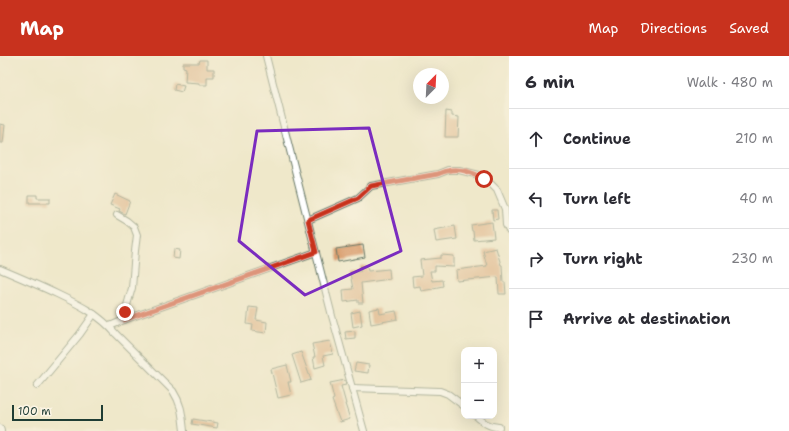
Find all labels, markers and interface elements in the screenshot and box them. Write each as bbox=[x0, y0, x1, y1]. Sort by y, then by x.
text: Map bbox=[20, 16, 64, 41]
text: Map bbox=[589, 19, 619, 37]
text: Directions bbox=[641, 19, 707, 37]
text: Saved bbox=[729, 19, 769, 37]
north arrow bbox=[413, 68, 449, 104]
text: 6 min bbox=[525, 71, 575, 93]
text: Walk · 480 m bbox=[687, 74, 773, 91]
icon: ahead bbox=[525, 128, 547, 150]
text: Continue bbox=[563, 129, 631, 149]
text: 210 m bbox=[735, 130, 773, 147]
route start bbox=[475, 170, 493, 188]
icon: left bbox=[525, 188, 547, 210]
text: Turn left bbox=[563, 189, 631, 209]
text: 40 m bbox=[739, 190, 773, 207]
icon: right bbox=[525, 248, 547, 270]
text: Turn right bbox=[563, 249, 643, 269]
text: 230 m bbox=[731, 250, 773, 267]
route end bbox=[116, 303, 134, 321]
icon: arrive bbox=[525, 308, 547, 330]
text: Arrive at destination bbox=[563, 309, 731, 329]
map controls bbox=[461, 347, 497, 419]
button: + bbox=[461, 347, 497, 383]
button: − bbox=[461, 383, 497, 419]
scale bar bbox=[12, 403, 103, 422]
text: 100 m bbox=[18, 404, 51, 419]

